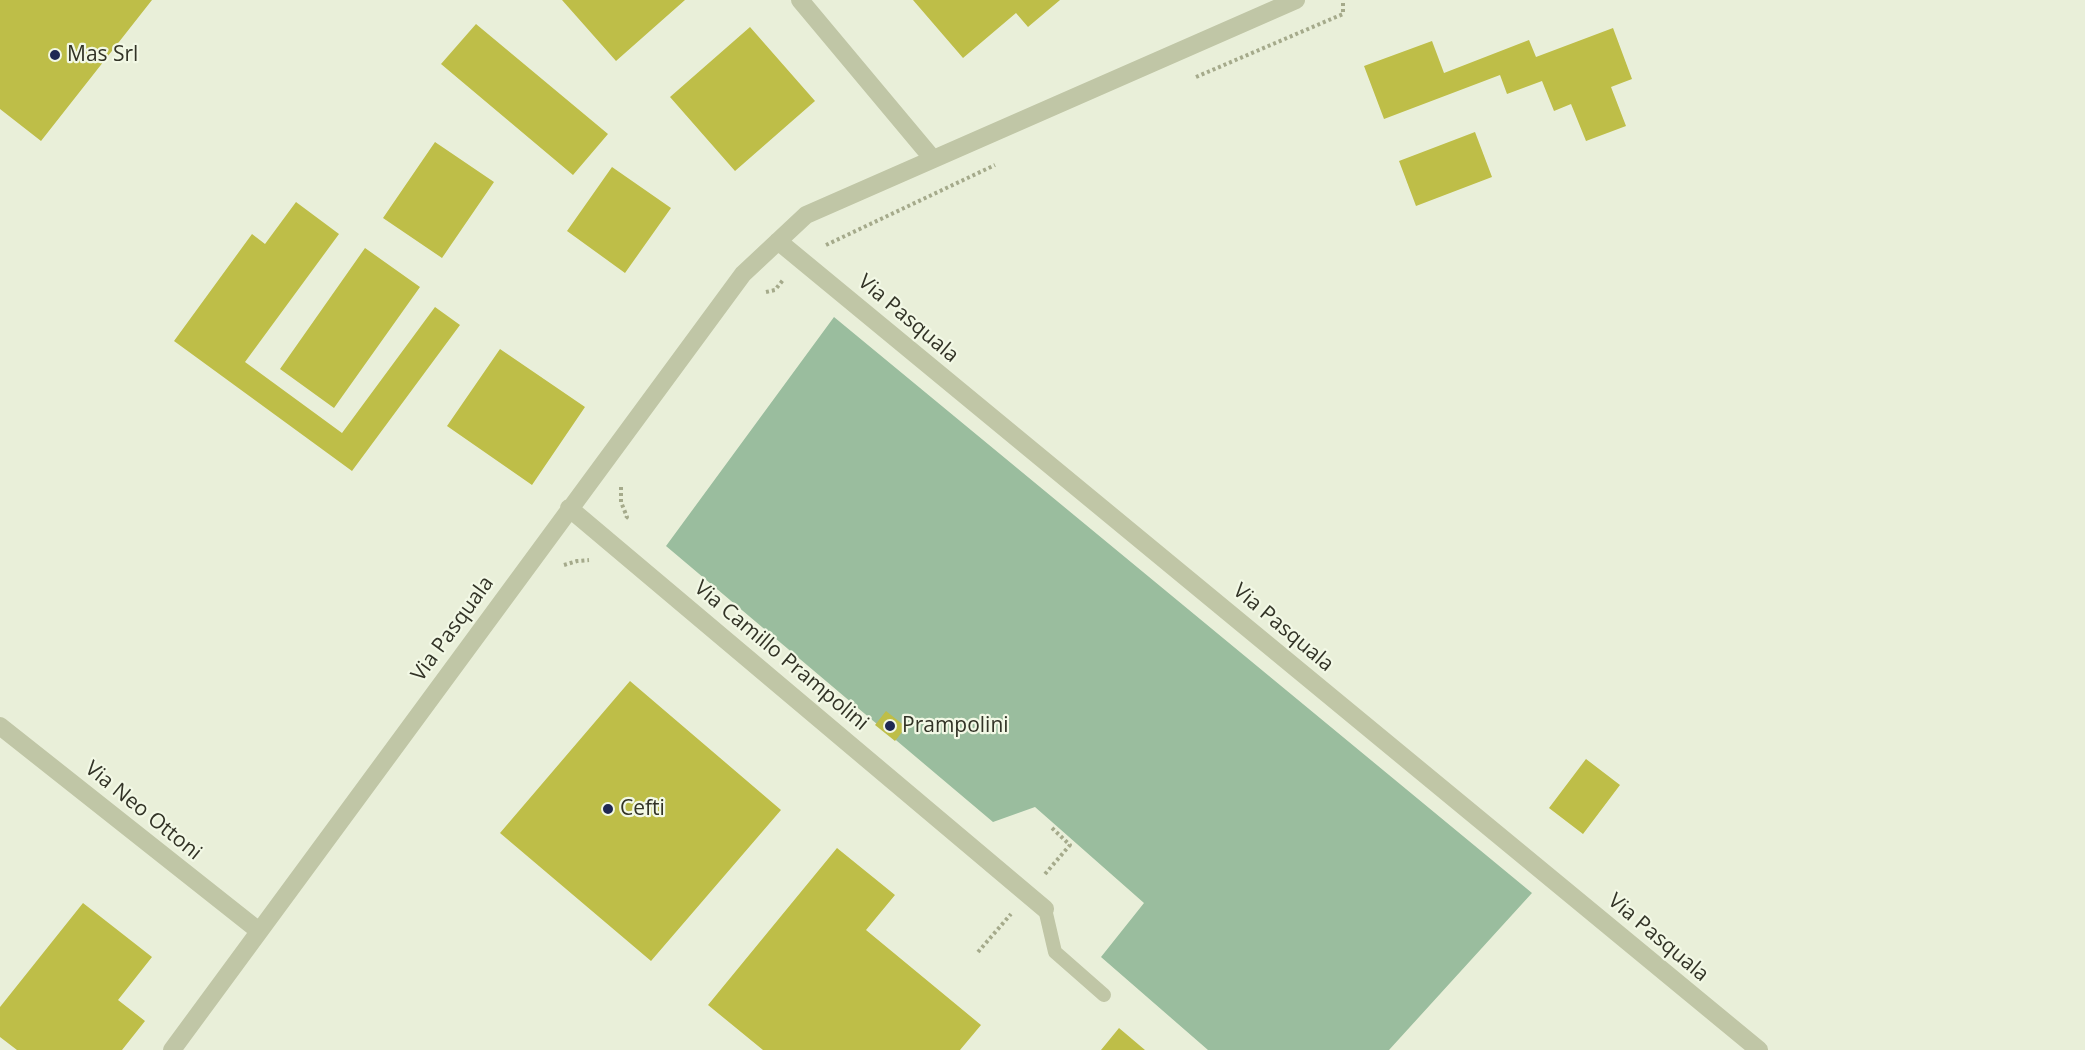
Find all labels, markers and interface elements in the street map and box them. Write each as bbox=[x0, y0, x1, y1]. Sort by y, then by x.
place label: Mas Srl bbox=[67, 42, 138, 68]
marker: Mas Srl bbox=[48, 48, 62, 62]
street label: Via Pasquala bbox=[853, 270, 963, 368]
street label: Via Pasquala bbox=[406, 572, 500, 686]
street label: Via Camillo Prampolini bbox=[689, 576, 873, 736]
street label: Via Pasquala bbox=[1228, 579, 1338, 677]
place label: Prampolini bbox=[902, 713, 1009, 739]
marker: Prampolini bbox=[883, 719, 897, 733]
street label: Via Neo Ottoni bbox=[80, 756, 206, 866]
place label: Cefti bbox=[620, 796, 665, 822]
marker: Cefti bbox=[601, 802, 615, 816]
street label: Via Pasquala bbox=[1603, 889, 1713, 987]

